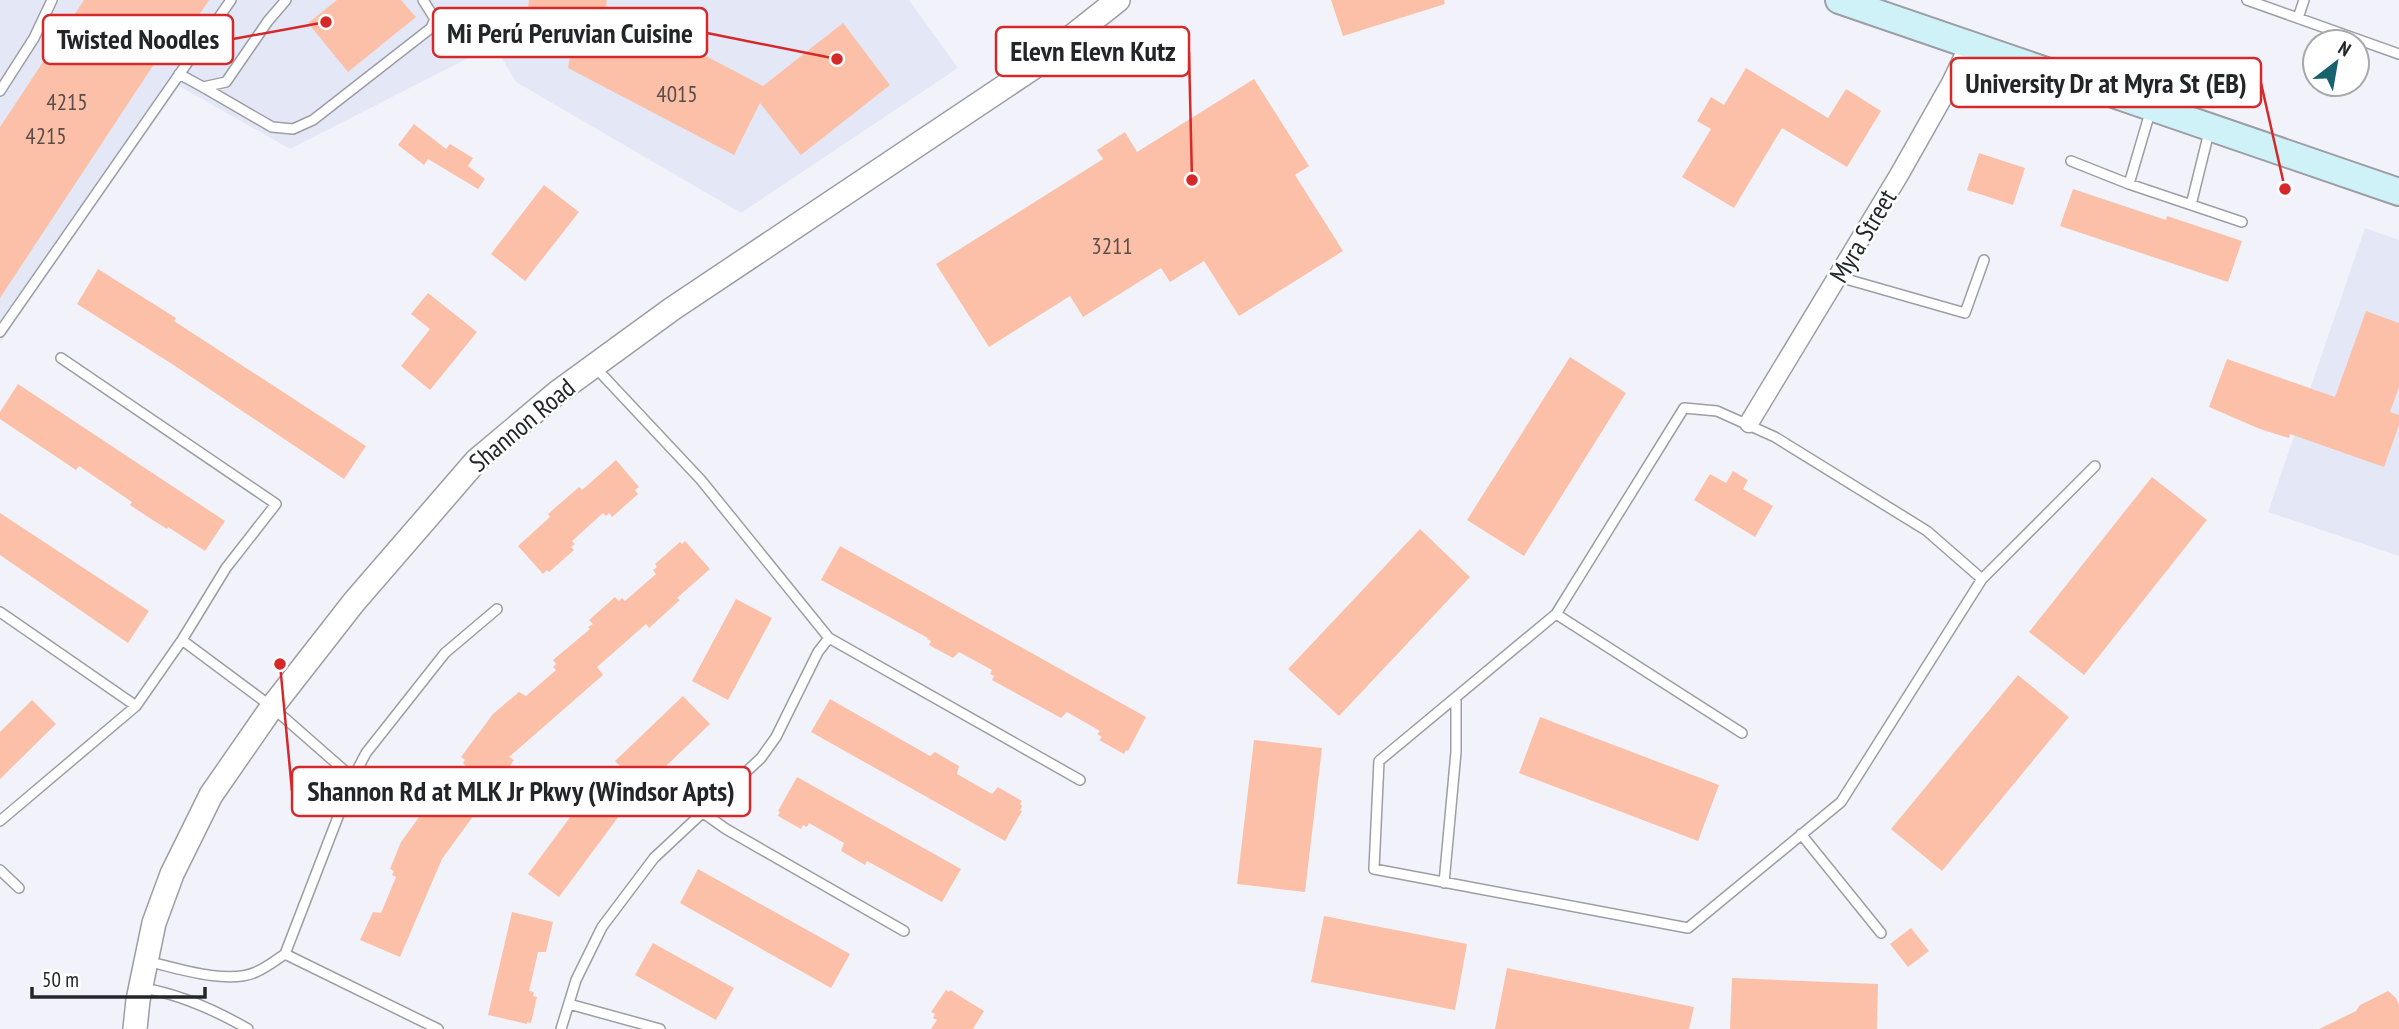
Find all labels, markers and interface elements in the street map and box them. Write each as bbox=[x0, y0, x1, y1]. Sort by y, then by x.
callout: Mi Perú Peruvian Cuisine bbox=[433, 8, 707, 57]
text: Mi Perú Peruvian Cuisine bbox=[447, 14, 693, 51]
callout: Twisted Noodles bbox=[43, 15, 233, 64]
text: Twisted Noodles bbox=[57, 20, 219, 57]
callout: Elevn Elevn Kutz bbox=[996, 27, 1189, 76]
north arrow bbox=[2301, 28, 2371, 98]
text: Elevn Elevn Kutz bbox=[1010, 32, 1176, 69]
text: N bbox=[2334, 35, 2355, 61]
callout: University Dr at Myra St (EB) bbox=[1951, 58, 2261, 107]
text: University Dr at Myra St (EB) bbox=[1965, 64, 2247, 101]
house number: 4015 bbox=[656, 79, 698, 108]
house number: 4215 bbox=[46, 87, 88, 116]
house number: 4215 bbox=[25, 121, 67, 150]
street label: Myra Street bbox=[1822, 183, 1903, 288]
house number: 3211 bbox=[1091, 231, 1133, 260]
street label: Shannon Road bbox=[462, 371, 581, 478]
callout: Shannon Rd at MLK Jr Pkwy (Windsor Apts) bbox=[292, 767, 750, 816]
text: Shannon Rd at MLK Jr Pkwy (Windsor Apts) bbox=[307, 772, 735, 809]
scale bar bbox=[32, 956, 205, 1000]
text: 50 m bbox=[42, 966, 79, 993]

